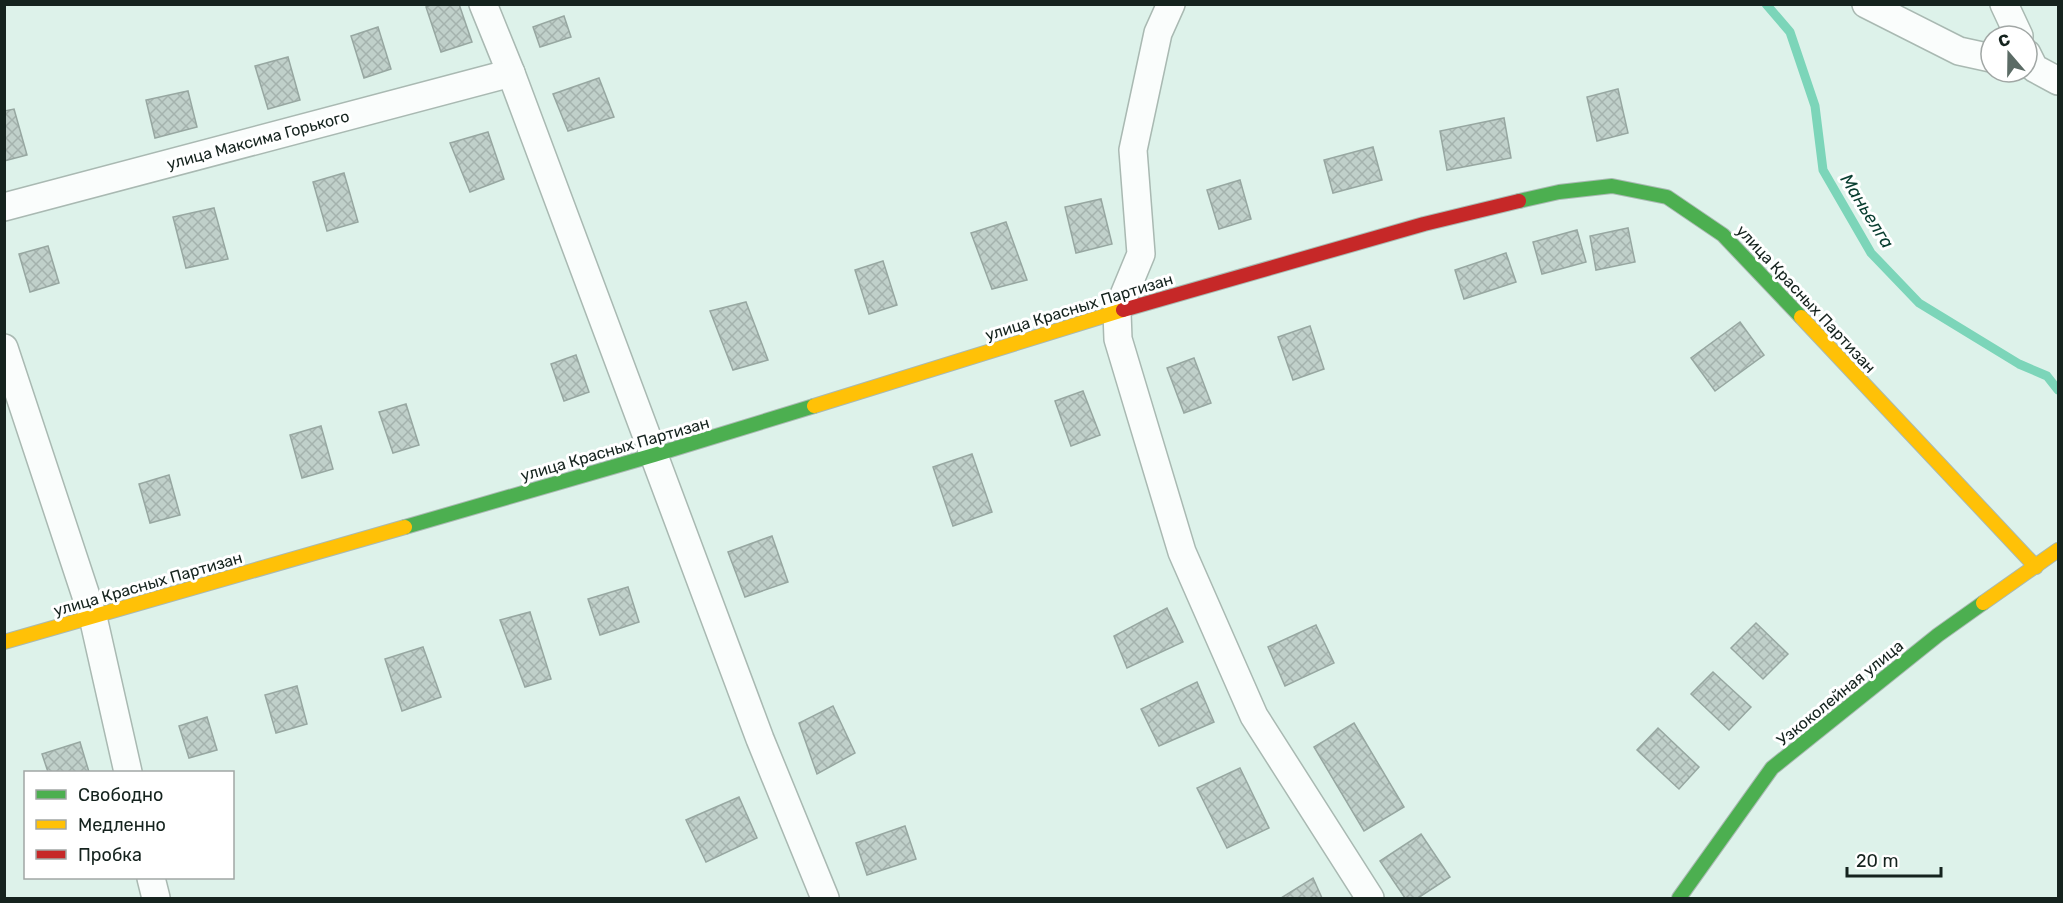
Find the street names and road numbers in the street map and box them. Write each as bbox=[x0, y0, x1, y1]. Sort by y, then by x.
street label: улица Максима Горького bbox=[165, 106, 351, 174]
street label: улица Красных Партизан bbox=[1732, 221, 1880, 377]
street label: улица Красных Партизан bbox=[983, 269, 1175, 345]
street label: улица Красных Партизан bbox=[518, 413, 712, 485]
street label: улица Красных Партизан bbox=[51, 548, 245, 620]
street label: Узкоколейная улица bbox=[1773, 636, 1907, 750]

